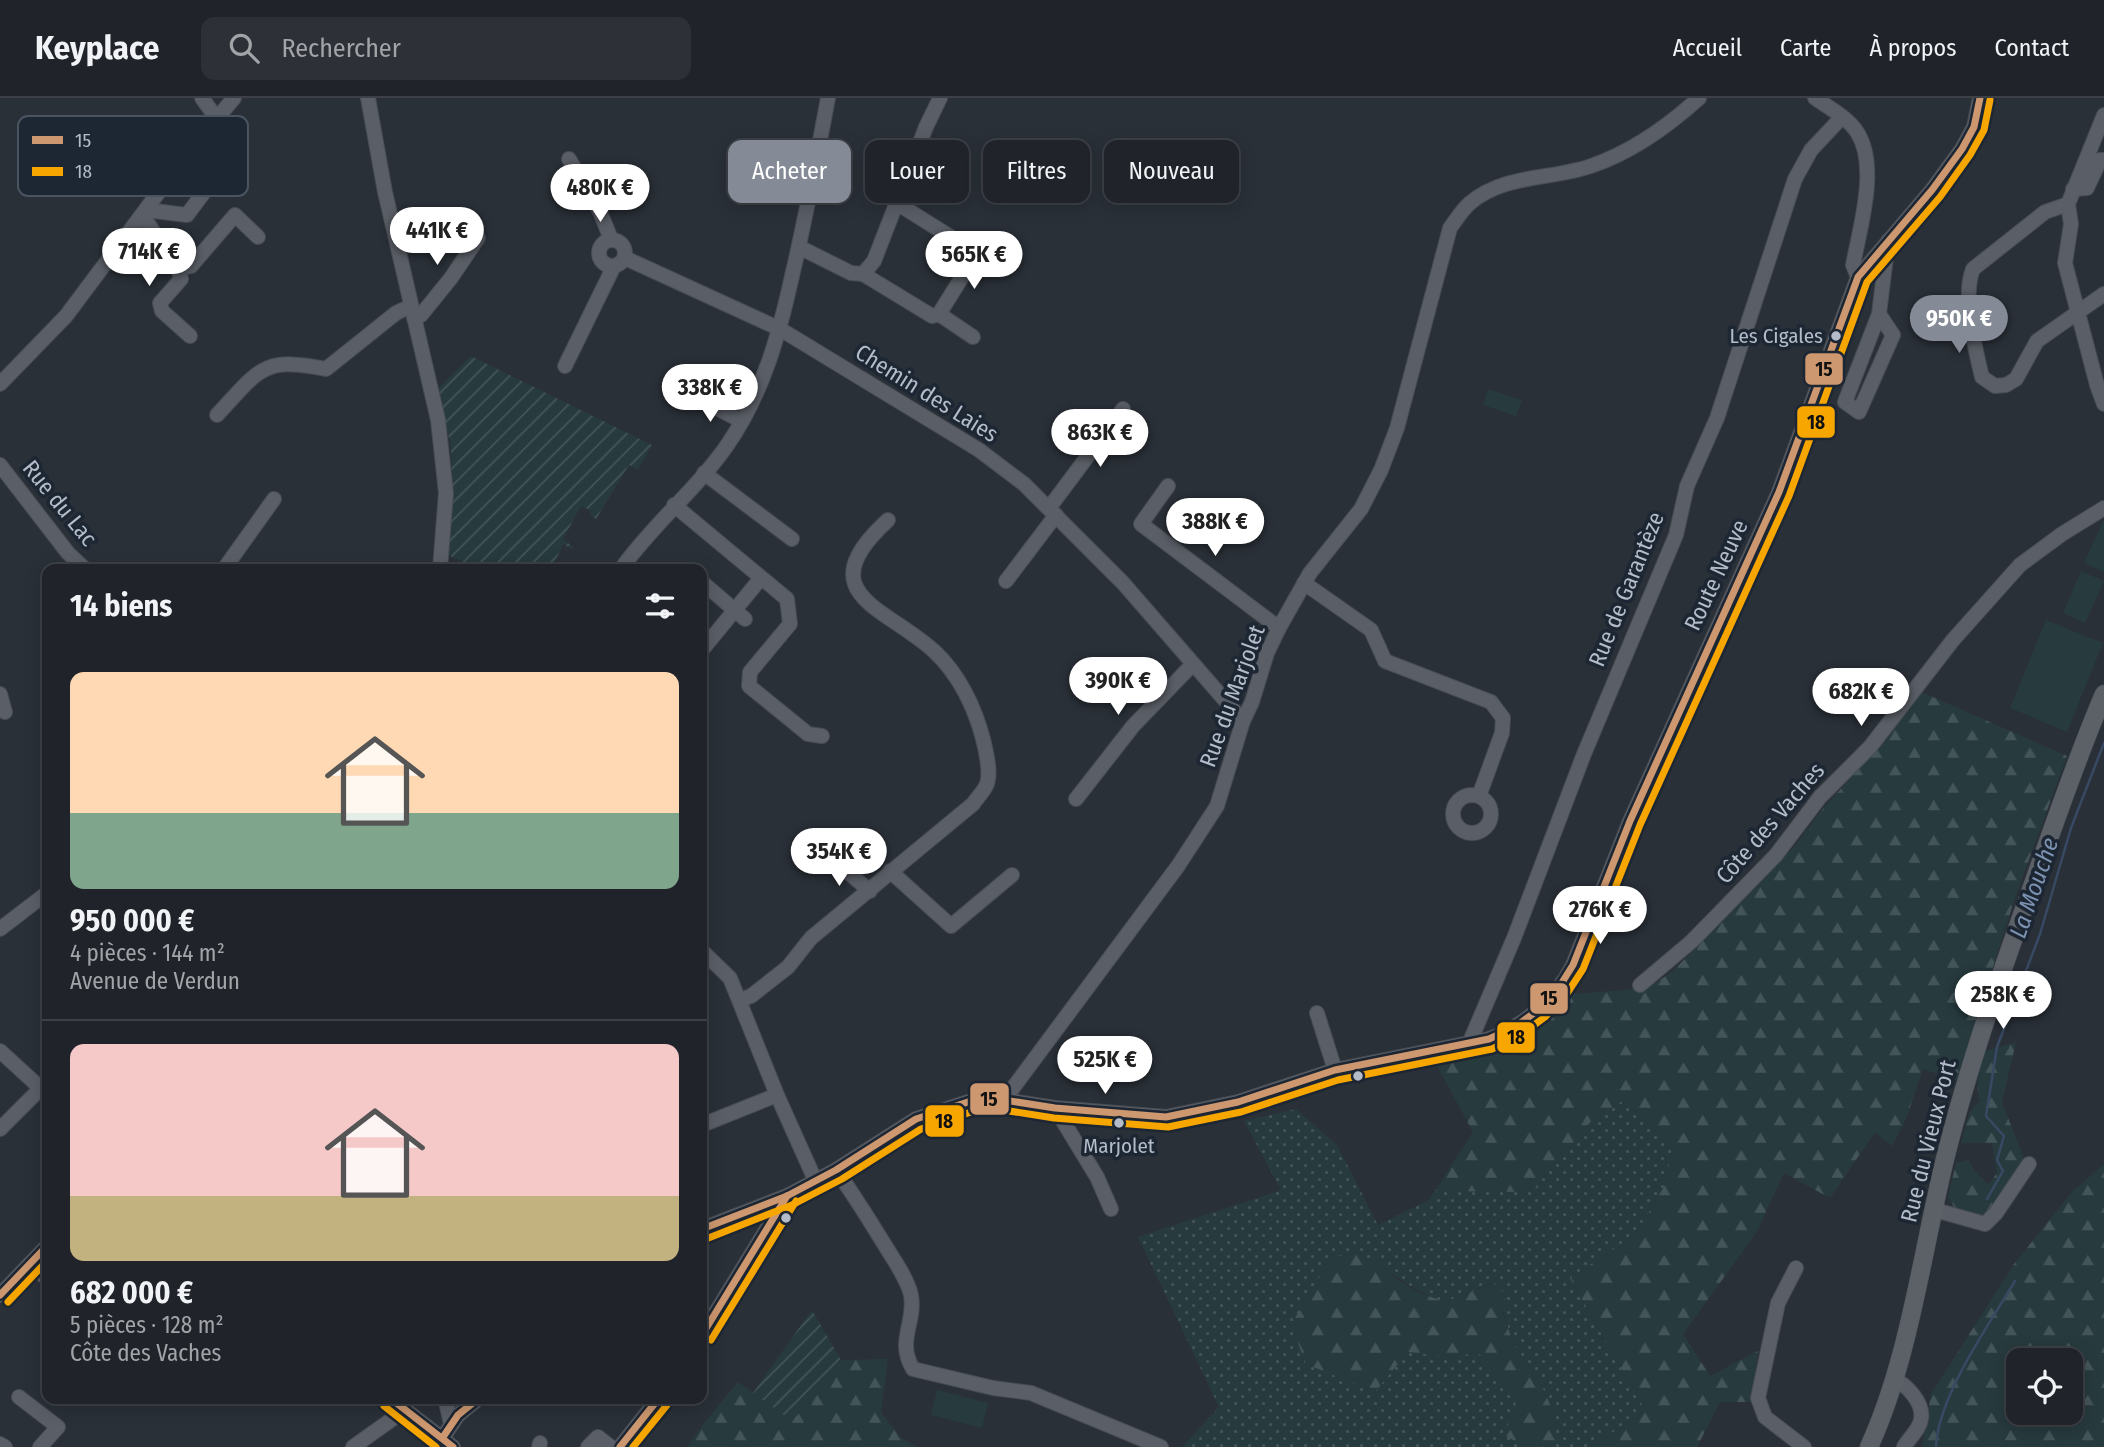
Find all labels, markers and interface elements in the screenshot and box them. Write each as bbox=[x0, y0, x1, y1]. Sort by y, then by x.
search box bbox=[201, 17, 691, 80]
text: Keyplace bbox=[35, 28, 159, 68]
icon: search bbox=[225, 29, 263, 67]
text: Rechercher bbox=[281, 33, 401, 64]
text: Accueil bbox=[1673, 34, 1742, 62]
text: Carte bbox=[1780, 34, 1831, 62]
text: À propos bbox=[1869, 34, 1956, 62]
text: Contact bbox=[1994, 34, 2069, 62]
legend bbox=[18, 116, 248, 196]
text: 15 bbox=[75, 129, 91, 152]
chip: Acheter bbox=[728, 140, 851, 203]
chip: Louer bbox=[865, 140, 969, 203]
chip: Filtres bbox=[983, 140, 1090, 203]
chip: Nouveau bbox=[1104, 140, 1239, 203]
text: 18 bbox=[75, 160, 92, 183]
pin: 480K € bbox=[543, 164, 657, 224]
text: 480K € bbox=[567, 173, 634, 201]
pin: 441K € bbox=[380, 208, 494, 267]
text: 441K € bbox=[406, 216, 468, 244]
pin: 714K € bbox=[92, 228, 206, 288]
pin: 565K € bbox=[917, 232, 1031, 291]
text: 714K € bbox=[118, 237, 180, 265]
text: 565K € bbox=[942, 240, 1006, 268]
pin: 950K € bbox=[1902, 296, 2016, 355]
text: 950K € bbox=[1926, 304, 1992, 332]
place label: Les Cigales bbox=[1730, 323, 1823, 349]
marker: Les Cigales bbox=[1829, 329, 1843, 343]
street label: Chemin des Laies bbox=[850, 338, 1004, 448]
line badge: 15 bbox=[1804, 352, 1844, 386]
text: 15 bbox=[1815, 358, 1833, 381]
pin: 338K € bbox=[653, 364, 767, 424]
text: 338K € bbox=[678, 373, 742, 401]
line badge: 18 bbox=[1796, 405, 1836, 439]
pin: 863K € bbox=[1043, 410, 1157, 469]
text: 18 bbox=[1807, 411, 1825, 434]
text: 863K € bbox=[1067, 418, 1133, 446]
street label: Rue du Lac bbox=[17, 454, 103, 552]
pin: 388K € bbox=[1158, 498, 1272, 558]
text: 388K € bbox=[1182, 507, 1248, 535]
street label: Rue de Garantèze bbox=[1582, 508, 1670, 670]
street label: Route Neuve bbox=[1678, 515, 1754, 635]
icon: filters bbox=[641, 587, 679, 625]
text: 14 biens bbox=[70, 588, 172, 624]
street label: Rue du Marjolet bbox=[1193, 621, 1271, 771]
pin: 390K € bbox=[1061, 658, 1175, 717]
text: 390K € bbox=[1085, 666, 1151, 694]
pin: 682K € bbox=[1804, 668, 1918, 728]
text: 682K € bbox=[1828, 677, 1894, 705]
icon: home bbox=[312, 718, 438, 844]
street label: Côte des Vaches bbox=[1710, 757, 1830, 889]
pin: 354K € bbox=[782, 828, 896, 888]
water label: La Mouche bbox=[2004, 834, 2064, 942]
text: 354K € bbox=[807, 837, 871, 865]
pin: 276K € bbox=[1543, 886, 1657, 946]
text: 276K € bbox=[1569, 895, 1631, 923]
text: 950 000 € bbox=[70, 903, 194, 939]
text: 4 pièces · 144 m² bbox=[70, 939, 225, 967]
text: Avenue de Verdun bbox=[70, 967, 240, 995]
pin: 258K € bbox=[1946, 972, 2060, 1031]
text: 258K € bbox=[1971, 980, 2035, 1008]
line badge: 15 bbox=[1529, 982, 1569, 1015]
text: 15 bbox=[1540, 987, 1558, 1010]
line badge: 18 bbox=[1496, 1021, 1536, 1054]
text: 18 bbox=[1507, 1026, 1525, 1049]
pin: 525K € bbox=[1048, 1037, 1162, 1096]
text: 525K € bbox=[1073, 1045, 1137, 1073]
street label: Rue du Vieux Port bbox=[1894, 1056, 1962, 1225]
unlabelled marker bbox=[1351, 1069, 1365, 1083]
line badge: 15 bbox=[969, 1082, 1010, 1116]
text: 15 bbox=[980, 1088, 998, 1111]
icon: home bbox=[312, 1090, 438, 1216]
line badge: 18 bbox=[924, 1104, 965, 1138]
text: 18 bbox=[935, 1110, 953, 1133]
marker: Marjolet bbox=[1112, 1116, 1126, 1130]
place label: Marjolet bbox=[1083, 1133, 1155, 1159]
unlabelled marker bbox=[779, 1211, 793, 1225]
text: 682 000 € bbox=[70, 1275, 193, 1311]
text: 5 pièces · 128 m² bbox=[70, 1311, 224, 1339]
text: Côte des Vaches bbox=[70, 1339, 221, 1367]
map controls bbox=[2006, 1348, 2083, 1425]
button: locate bbox=[2006, 1348, 2083, 1425]

